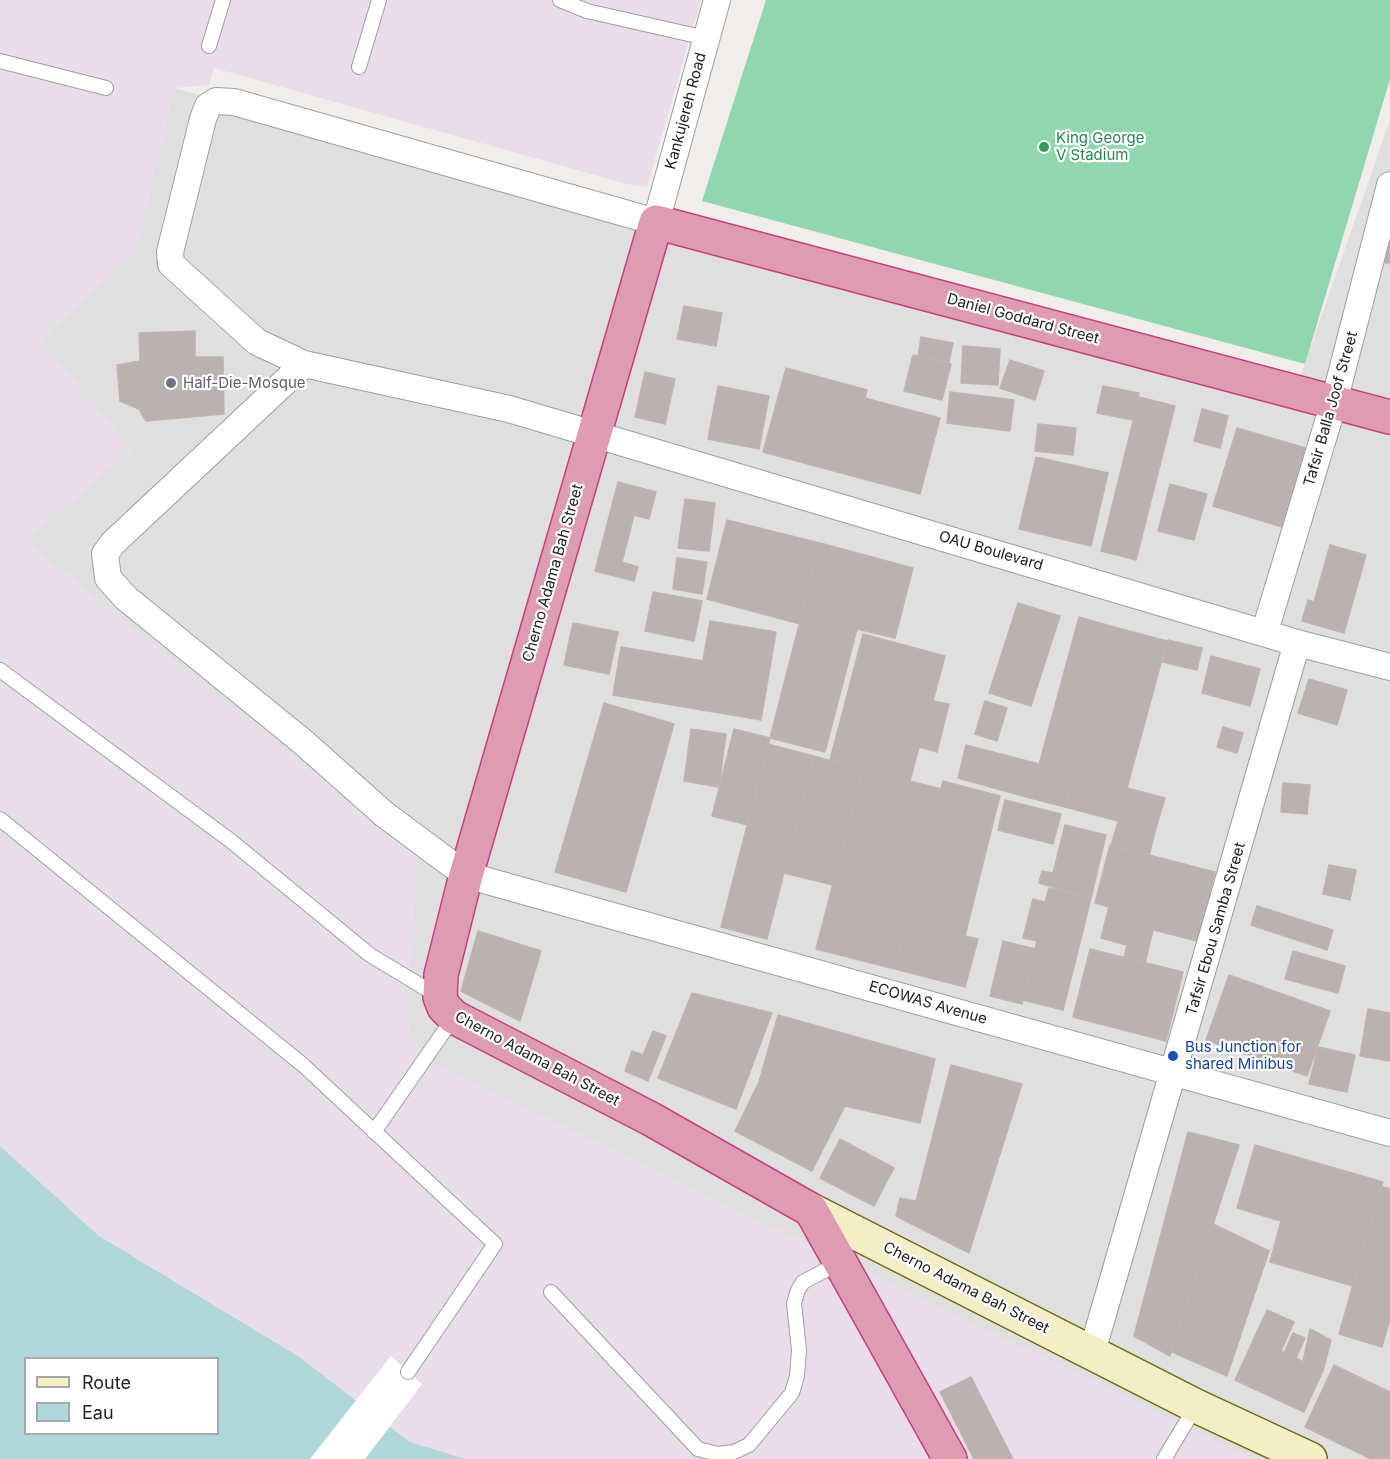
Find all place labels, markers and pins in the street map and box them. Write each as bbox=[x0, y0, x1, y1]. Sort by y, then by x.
place label: King George V Stadium bbox=[1056, 129, 1144, 164]
marker: King George V Stadium bbox=[1037, 140, 1051, 154]
place label: Half-Die-Mosque bbox=[183, 374, 306, 392]
marker: Half-Die-Mosque bbox=[164, 376, 178, 390]
place label: Bus Junction for shared Minibus bbox=[1185, 1038, 1301, 1073]
marker: Bus Junction for shared Minibus bbox=[1166, 1049, 1180, 1063]

